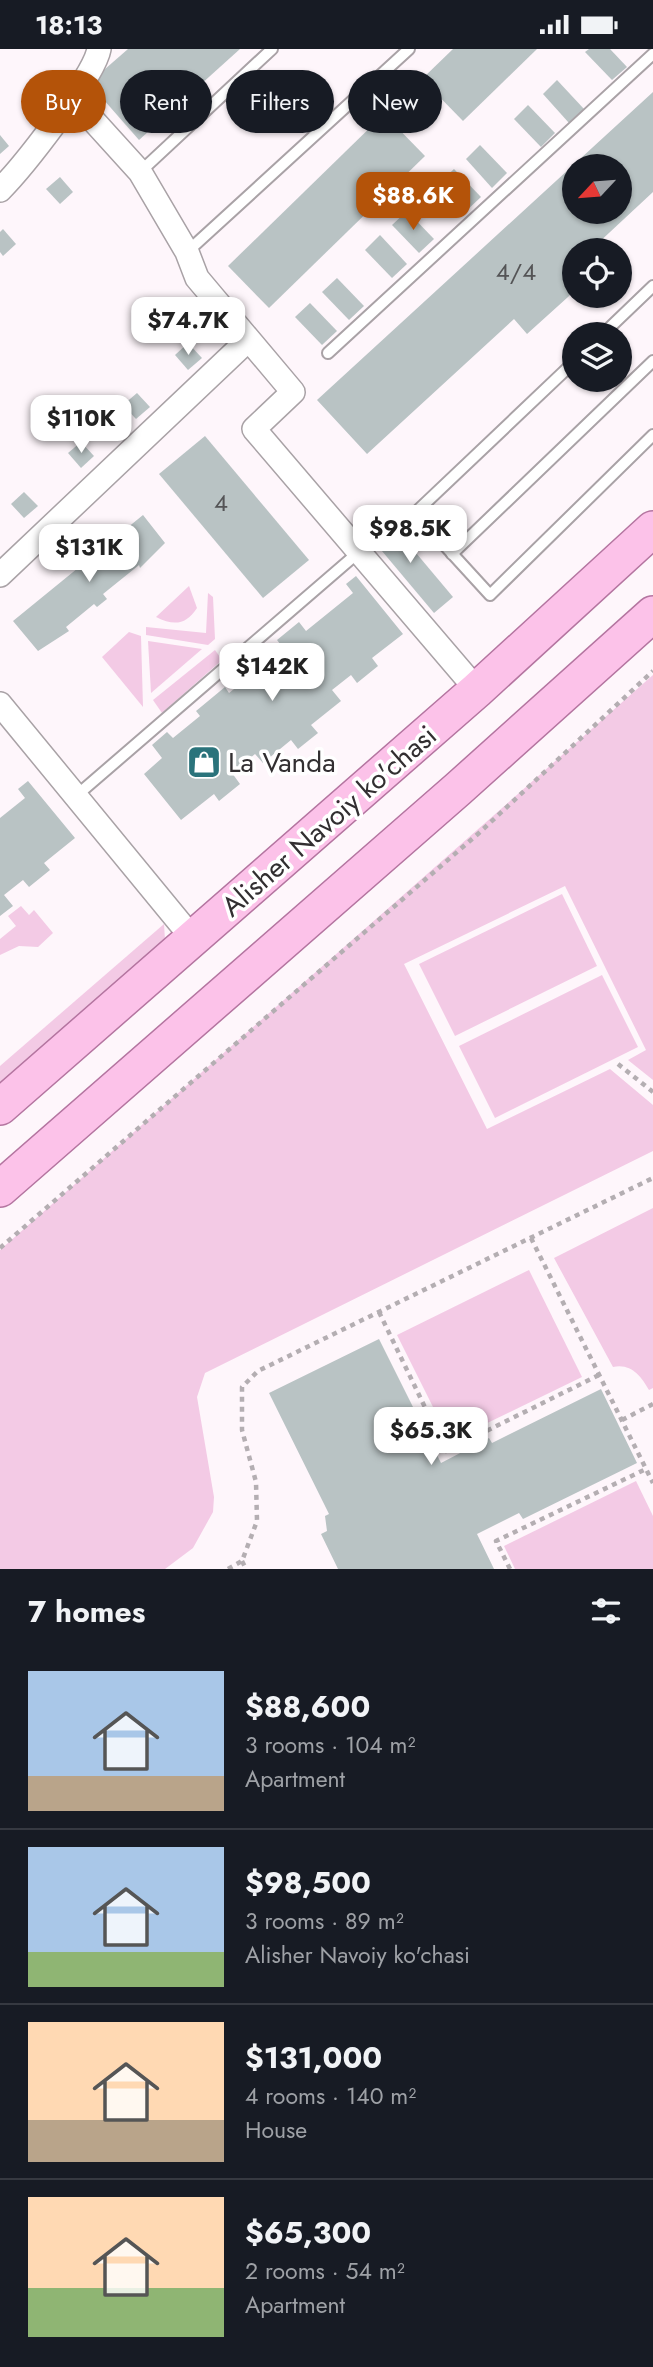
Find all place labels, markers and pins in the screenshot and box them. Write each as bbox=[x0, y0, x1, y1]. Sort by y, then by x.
pin: $88.6K bbox=[356, 173, 470, 232]
pin: $74.7K bbox=[131, 297, 245, 357]
pin: $110K bbox=[32, 395, 130, 455]
pin: $98.5K bbox=[353, 505, 467, 565]
pin: $131K bbox=[40, 525, 138, 584]
pin: $142K bbox=[223, 643, 321, 703]
place label: La Vanda bbox=[228, 742, 336, 783]
shop icon: La Vanda bbox=[185, 743, 223, 781]
pin: $65.3K bbox=[374, 1407, 488, 1467]

